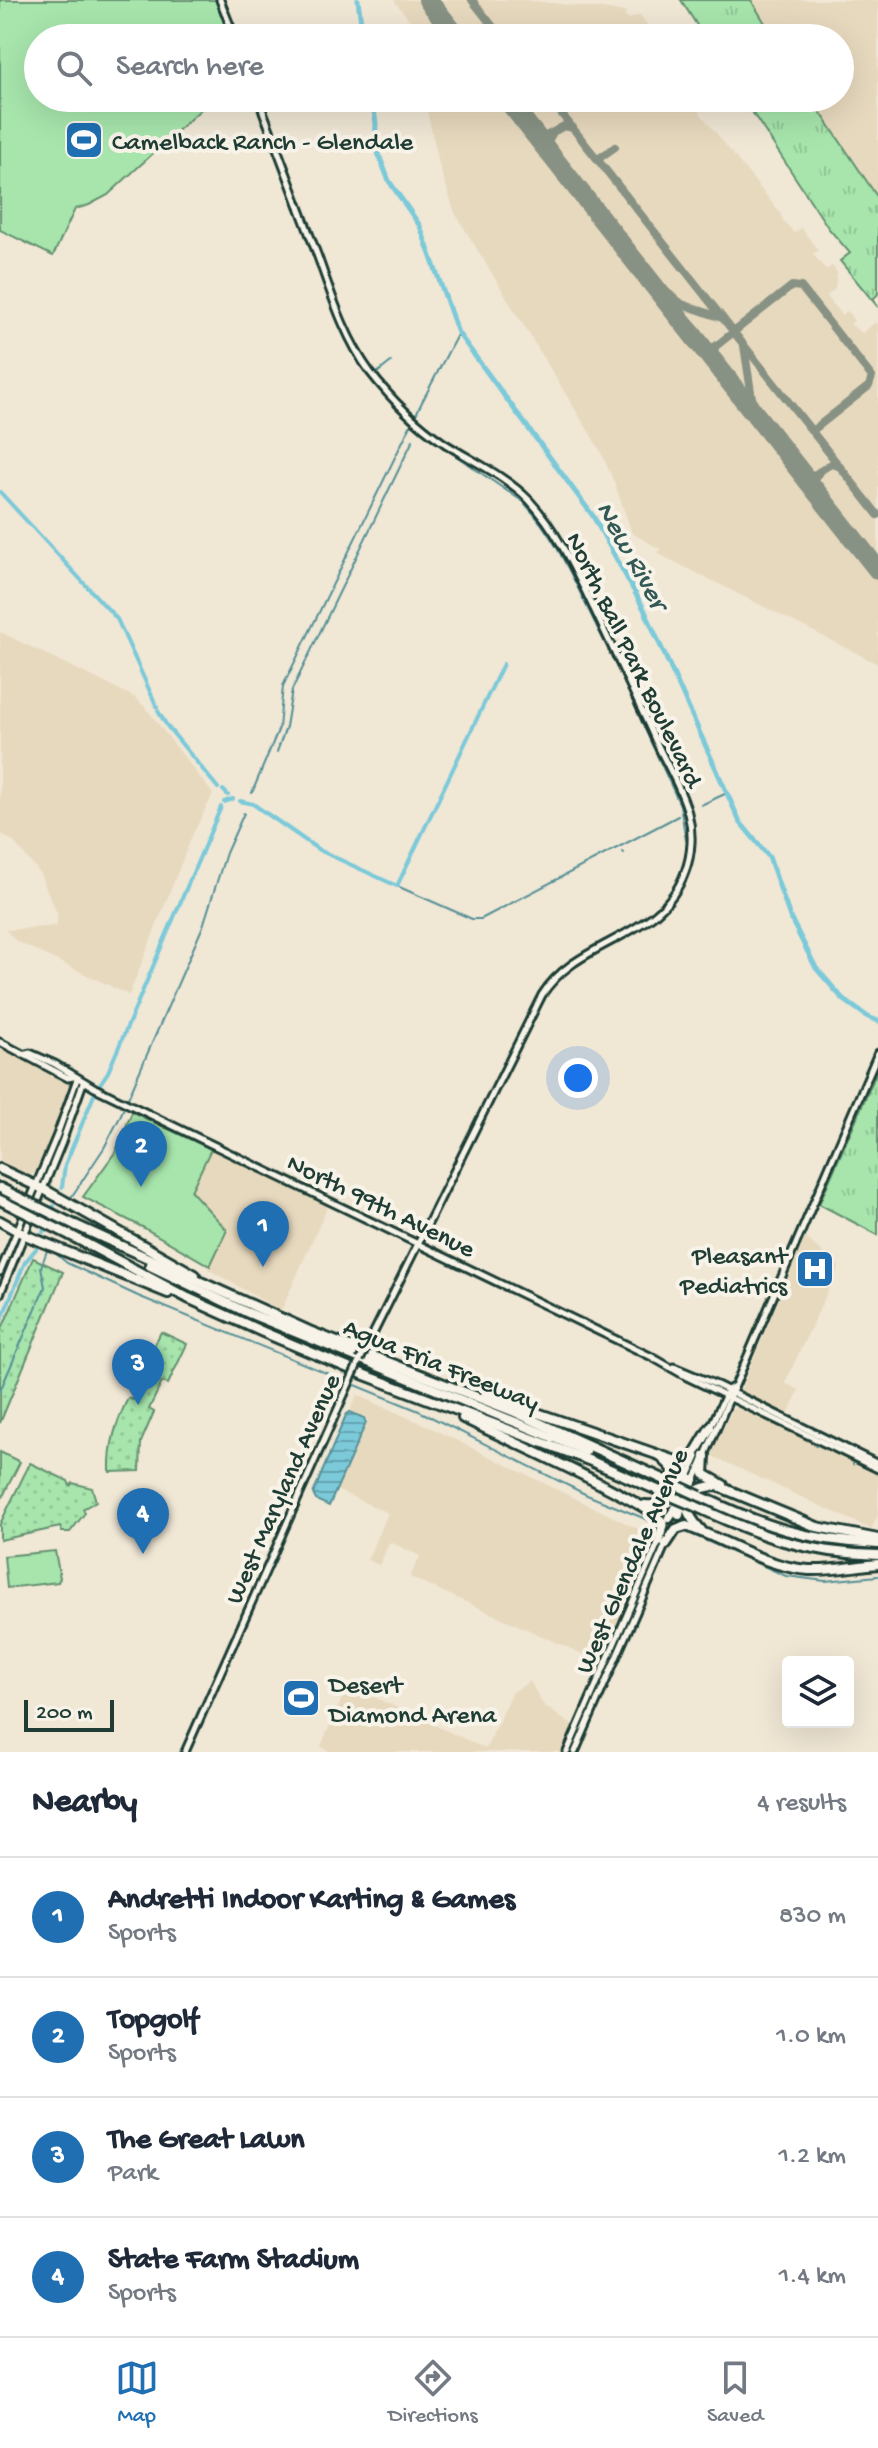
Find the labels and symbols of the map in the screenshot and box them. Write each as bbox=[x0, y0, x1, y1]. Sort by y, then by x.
sports icon: Camelback Ranch - Glendale bbox=[63, 119, 105, 161]
place label: Camelback Ranch - Glendale bbox=[112, 129, 414, 160]
water label: New River bbox=[587, 496, 676, 620]
street label: North Ball Park Boulevard bbox=[557, 528, 708, 795]
your location bbox=[558, 1058, 598, 1098]
pin: 2 bbox=[115, 1121, 167, 1187]
street label: North 99th Avenue bbox=[281, 1149, 480, 1267]
pin: 1 bbox=[237, 1201, 289, 1267]
place label: Pleasant Pediatrics bbox=[679, 1243, 789, 1304]
hospital icon: Pleasant Pediatrics bbox=[794, 1248, 836, 1290]
street label: Agua Fria Freeway bbox=[338, 1314, 543, 1421]
pin: 3 bbox=[112, 1339, 164, 1405]
street label: West Maryland Avenue bbox=[220, 1370, 350, 1610]
street label: West Glendale Avenue bbox=[571, 1444, 698, 1679]
pin: 4 bbox=[117, 1488, 169, 1554]
place label: Desert Diamond Arena bbox=[327, 1672, 498, 1733]
sports icon: Desert Diamond Arena bbox=[280, 1677, 322, 1719]
scale bar bbox=[24, 1696, 114, 1732]

